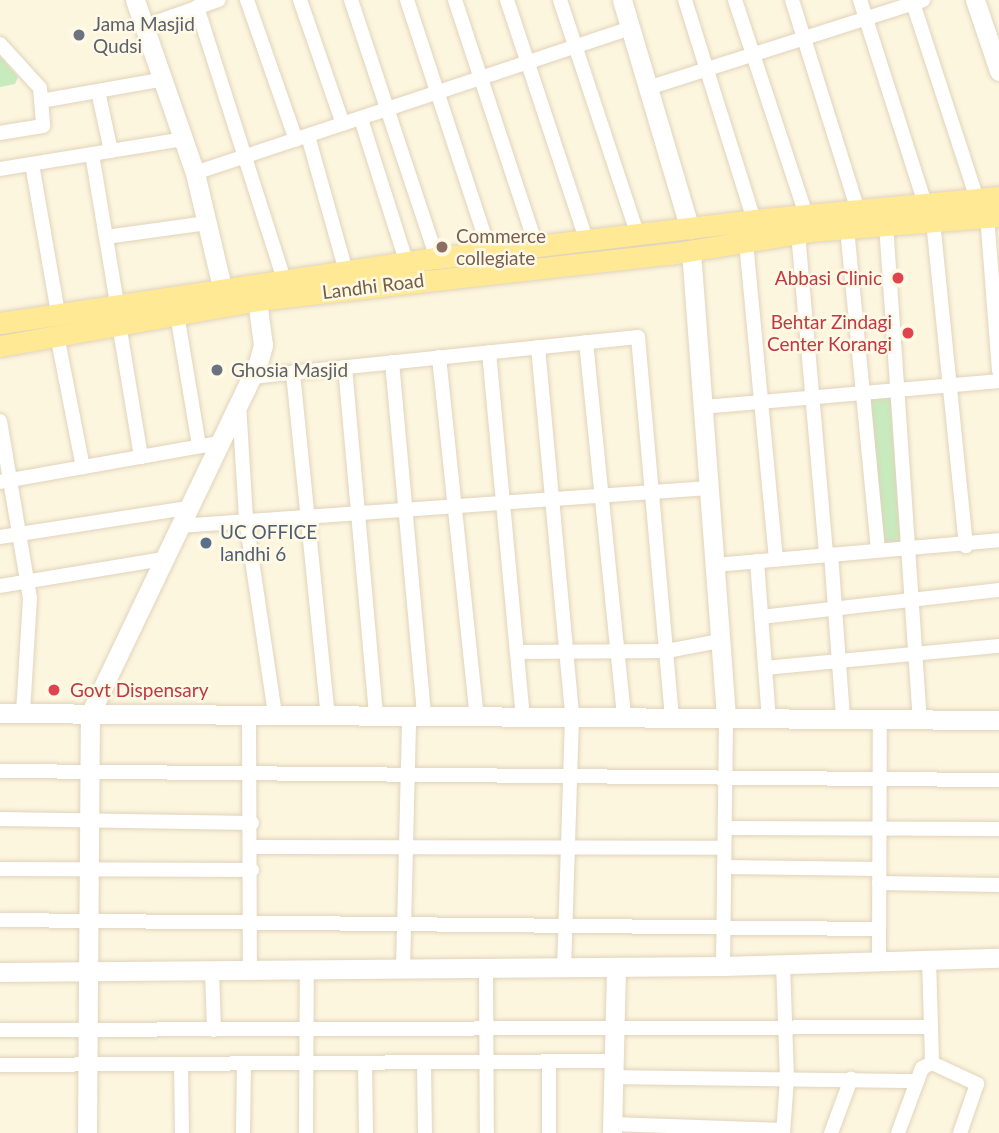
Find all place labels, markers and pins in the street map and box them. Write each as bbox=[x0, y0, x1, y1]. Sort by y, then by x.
place label: Jama Masjid Qudsi bbox=[93, 13, 195, 57]
marker: Jama Masjid Qudsi bbox=[71, 27, 87, 43]
place label: Commerce collegiate bbox=[456, 225, 546, 269]
marker: Commerce collegiate bbox=[434, 239, 450, 255]
place label: Abbasi Clinic bbox=[775, 267, 882, 289]
marker: Abbasi Clinic bbox=[888, 268, 908, 288]
place label: Behtar Zindagi Center Korangi bbox=[767, 311, 892, 355]
marker: Behtar Zindagi Center Korangi bbox=[898, 323, 918, 343]
place label: Ghosia Masjid bbox=[231, 359, 348, 381]
marker: Ghosia Masjid bbox=[209, 362, 225, 378]
place label: UC OFFICE landhi 6 bbox=[220, 521, 317, 565]
marker: UC OFFICE landhi 6 bbox=[198, 535, 214, 551]
place label: Govt Dispensary bbox=[70, 679, 208, 701]
marker: Govt Dispensary bbox=[44, 680, 64, 700]

